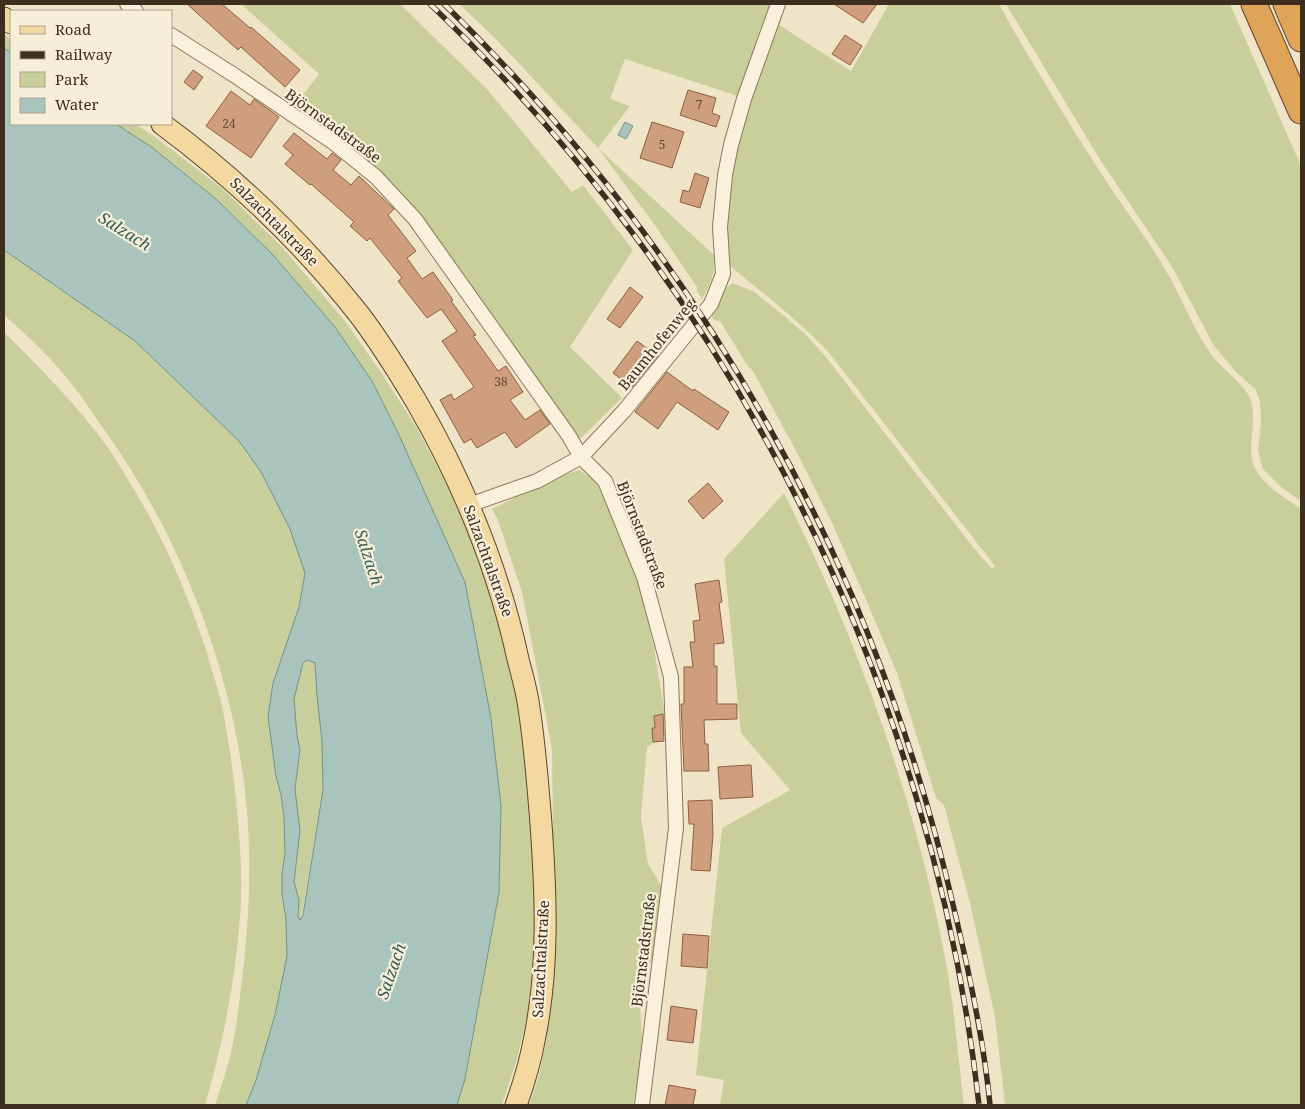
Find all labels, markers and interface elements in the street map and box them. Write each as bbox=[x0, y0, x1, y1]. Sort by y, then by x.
legend bbox=[10, 10, 172, 125]
text: Road bbox=[55, 19, 91, 39]
text: Railway bbox=[55, 44, 113, 64]
text: Park bbox=[55, 69, 89, 89]
street label: Björnstadstraße bbox=[281, 83, 386, 167]
text: Water bbox=[55, 94, 98, 114]
house number: 7 bbox=[696, 96, 703, 113]
house number: 24 bbox=[222, 115, 236, 132]
house number: 5 bbox=[659, 136, 665, 153]
street label: Salzachtalstraße bbox=[226, 173, 323, 270]
water label: Salzach bbox=[95, 206, 156, 256]
street label: Baumhofenweg bbox=[613, 294, 699, 394]
house number: 38 bbox=[494, 373, 508, 390]
street label: Björnstadstraße bbox=[613, 478, 673, 592]
street label: Salzachtalstraße bbox=[459, 502, 518, 619]
water label: Salzach bbox=[350, 526, 388, 588]
street label: Björnstadstraße bbox=[626, 892, 660, 1008]
street label: Salzachtalstraße bbox=[527, 900, 553, 1018]
water label: Salzach bbox=[371, 940, 411, 1002]

